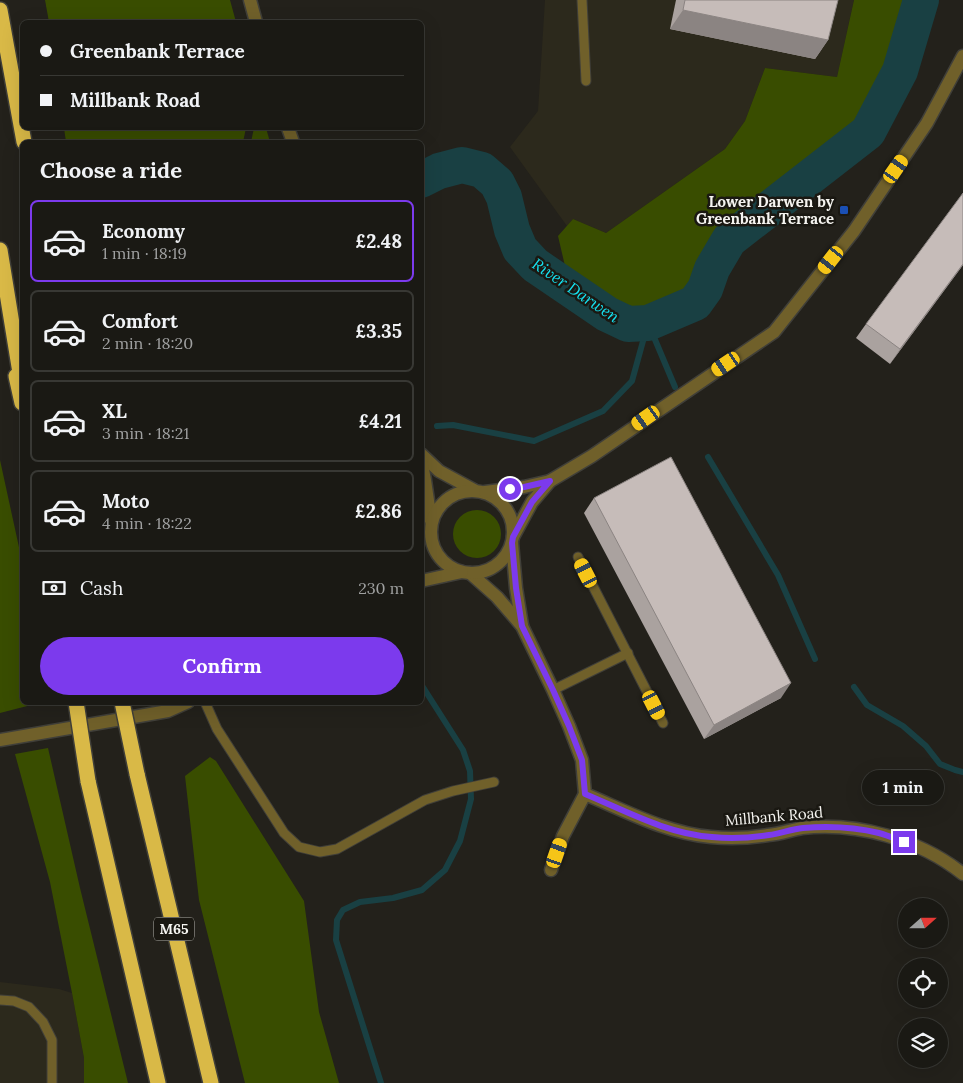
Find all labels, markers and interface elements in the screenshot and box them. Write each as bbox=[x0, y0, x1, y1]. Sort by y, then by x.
text: Greenbank Terrace bbox=[70, 39, 245, 63]
text: Millbank Road bbox=[70, 88, 200, 112]
car bbox=[881, 152, 910, 186]
text: Choose a ride bbox=[40, 156, 182, 184]
place label: Lower Darwen by Greenbank Terrace bbox=[696, 192, 835, 228]
marker: Lower Darwen by Greenbank Terrace bbox=[838, 204, 850, 216]
icon: car bbox=[42, 219, 87, 264]
text: Economy bbox=[102, 219, 185, 243]
text: £2.48 bbox=[355, 229, 402, 253]
text: 1 min · 18:19 bbox=[102, 243, 187, 263]
car bbox=[815, 244, 846, 276]
water label: River Darwen bbox=[529, 254, 624, 327]
icon: car bbox=[42, 309, 87, 354]
text: Comfort bbox=[102, 309, 178, 333]
text: £3.35 bbox=[355, 319, 402, 343]
text: 2 min · 18:20 bbox=[102, 333, 193, 353]
car bbox=[709, 349, 742, 379]
icon: car bbox=[42, 399, 87, 444]
text: XL bbox=[102, 399, 127, 423]
car bbox=[629, 403, 662, 433]
text: £4.21 bbox=[358, 409, 402, 433]
text: 3 min · 18:21 bbox=[102, 423, 189, 443]
route start bbox=[499, 478, 521, 500]
icon: car bbox=[42, 489, 87, 534]
text: Moto bbox=[102, 489, 149, 513]
text: £2.86 bbox=[355, 499, 402, 523]
text: 4 min · 18:22 bbox=[102, 513, 192, 533]
car bbox=[572, 556, 599, 590]
icon: cash bbox=[40, 574, 68, 602]
text: Cash bbox=[80, 576, 123, 600]
text: 230 m bbox=[358, 578, 404, 598]
button: Confirm bbox=[40, 637, 404, 695]
car bbox=[640, 688, 667, 722]
callout: 1 min bbox=[863, 770, 945, 804]
text: 1 min bbox=[883, 777, 923, 797]
street label: Millbank Road bbox=[724, 802, 824, 830]
route end bbox=[893, 831, 915, 853]
car bbox=[545, 836, 568, 870]
north arrow bbox=[898, 898, 948, 948]
map controls bbox=[898, 898, 948, 1068]
road number: M65 bbox=[154, 918, 194, 941]
button: locate bbox=[898, 958, 948, 1008]
button: layers bbox=[898, 1018, 948, 1068]

